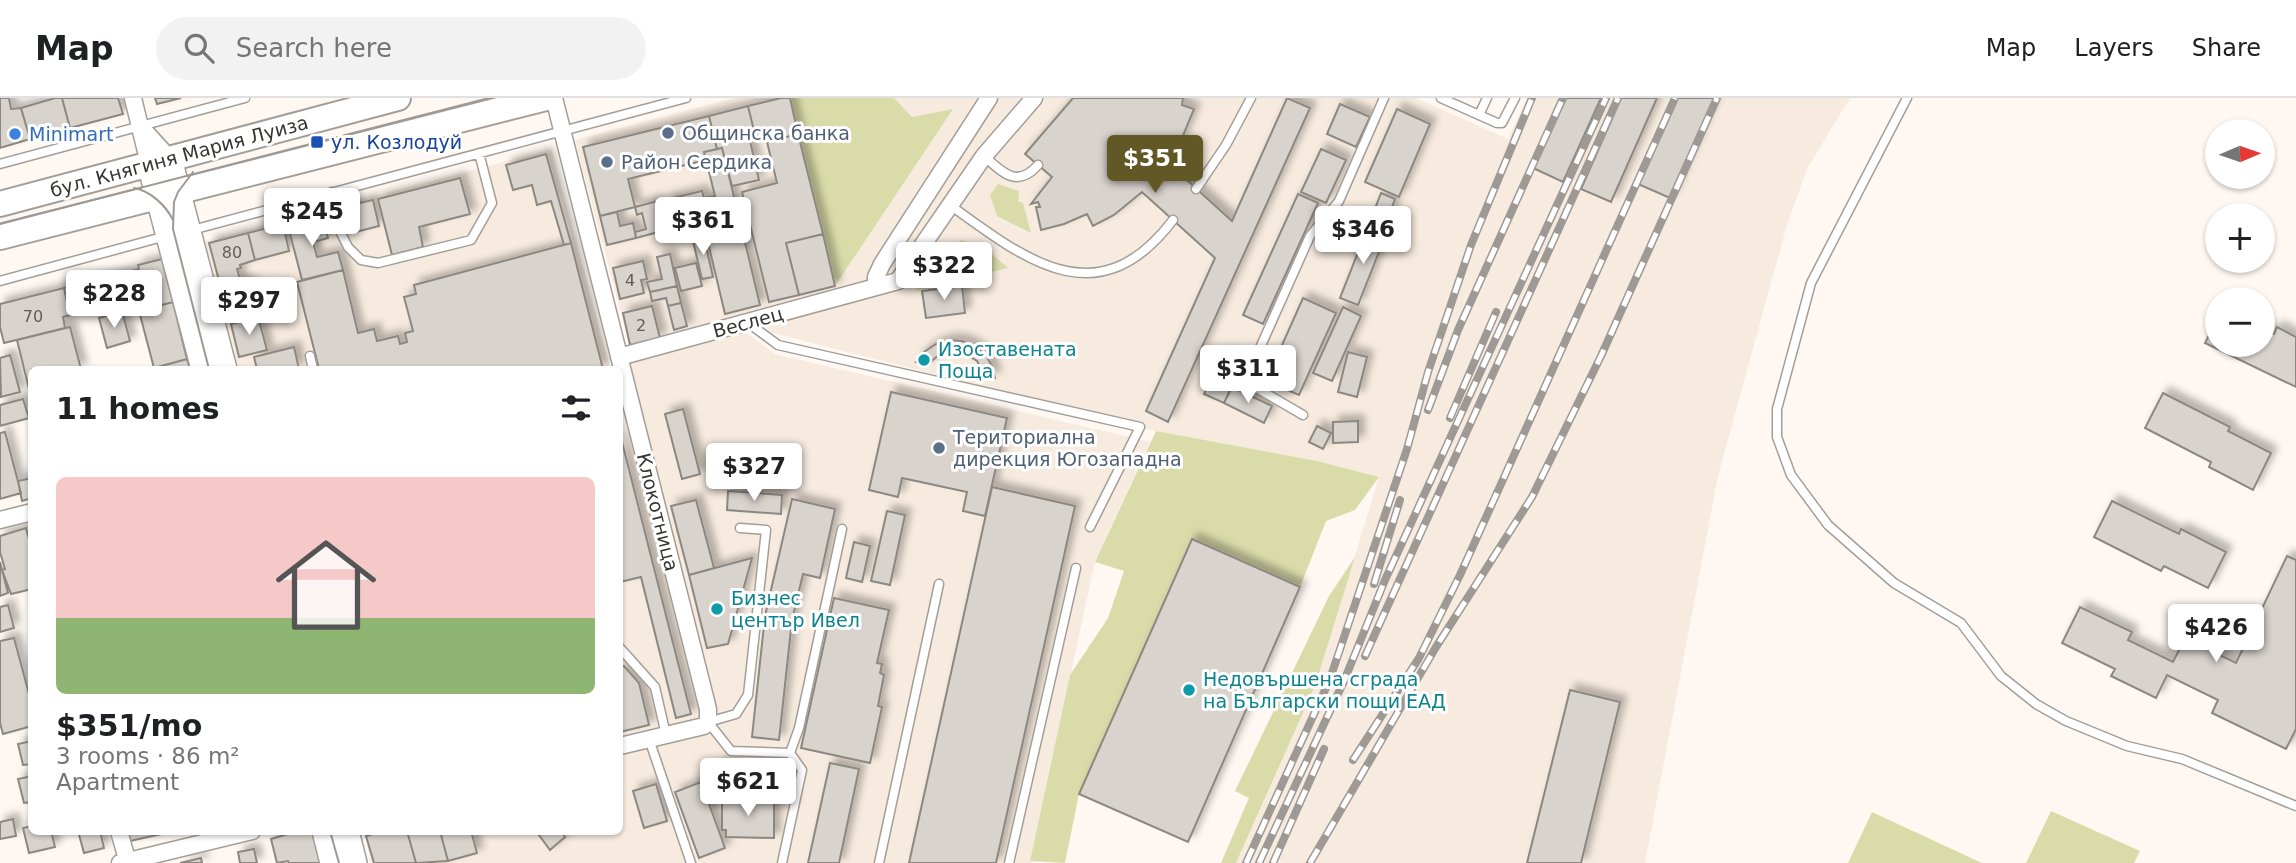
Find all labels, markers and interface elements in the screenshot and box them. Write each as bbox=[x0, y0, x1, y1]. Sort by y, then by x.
search box bbox=[156, 17, 646, 80]
text: Map bbox=[35, 29, 114, 68]
icon: search bbox=[180, 29, 218, 67]
text: Search here bbox=[236, 33, 392, 63]
text: Map bbox=[1986, 34, 2036, 62]
text: Layers bbox=[2074, 34, 2154, 62]
text: Share bbox=[2192, 34, 2261, 62]
street label: бул. Княгиня Мария Луиза bbox=[48, 111, 310, 201]
north arrow bbox=[2205, 119, 2275, 189]
map controls bbox=[2205, 119, 2275, 357]
place label: Общинска банка bbox=[682, 122, 850, 144]
place label: Minimart bbox=[29, 123, 113, 145]
marker: Общинска банка bbox=[660, 125, 676, 141]
marker: Minimart bbox=[7, 126, 23, 142]
place label: ул. Козлодуй bbox=[331, 131, 462, 153]
marker: ул. Козлодуй bbox=[309, 134, 325, 150]
pin: $351 bbox=[1114, 136, 1196, 195]
text: $351 bbox=[1123, 145, 1187, 171]
place label: Район Сердика bbox=[621, 151, 772, 173]
marker: Район Сердика bbox=[599, 154, 615, 170]
pin: $245 bbox=[271, 188, 353, 248]
text: $245 bbox=[280, 198, 344, 224]
pin: $361 bbox=[662, 198, 744, 257]
button: + bbox=[2205, 203, 2275, 273]
pin: $346 bbox=[1322, 206, 1404, 266]
text: $361 bbox=[671, 207, 735, 233]
text: $346 bbox=[1331, 216, 1395, 242]
pin: $322 bbox=[903, 242, 985, 302]
house number: 80 bbox=[222, 243, 242, 262]
text: $322 bbox=[912, 252, 976, 278]
pin: $228 bbox=[73, 271, 155, 330]
house number: 4 bbox=[625, 271, 635, 290]
pin: $297 bbox=[208, 278, 290, 337]
text: $228 bbox=[82, 280, 146, 306]
text: $297 bbox=[217, 287, 281, 313]
button: − bbox=[2205, 287, 2275, 357]
street label: Веслец bbox=[710, 302, 786, 342]
house number: 70 bbox=[23, 307, 43, 326]
house number: 2 bbox=[636, 316, 646, 335]
place label: Изоставената Поща bbox=[938, 338, 1077, 382]
pin: $311 bbox=[1207, 345, 1289, 405]
marker: Изоставената Поща bbox=[916, 352, 932, 368]
text: $311 bbox=[1216, 355, 1280, 381]
icon: filters bbox=[557, 389, 595, 427]
text: 11 homes bbox=[56, 391, 220, 426]
place label: Териториална дирекция Югозападна bbox=[952, 426, 1182, 470]
marker: Териториална дирекция Югозападна bbox=[931, 440, 947, 456]
pin: $327 bbox=[713, 444, 795, 503]
street label: Клокотница bbox=[633, 451, 683, 573]
text: $327 bbox=[722, 453, 786, 479]
icon: home bbox=[263, 522, 389, 648]
place label: Бизнес център Ивел bbox=[731, 587, 860, 631]
marker: Бизнес център Ивел bbox=[709, 601, 725, 617]
pin: $426 bbox=[2175, 604, 2257, 664]
text: $426 bbox=[2184, 614, 2248, 640]
place label: Недовършена сграда на Български пощи ЕАД bbox=[1203, 668, 1446, 712]
marker: Недовършена сграда на Български пощи ЕАД bbox=[1181, 682, 1197, 698]
text: $351/mo bbox=[56, 708, 202, 743]
text: 3 rooms · 86 m² bbox=[56, 743, 240, 769]
pin: $621 bbox=[707, 758, 789, 818]
text: $621 bbox=[716, 768, 780, 794]
text: Apartment bbox=[56, 769, 179, 795]

